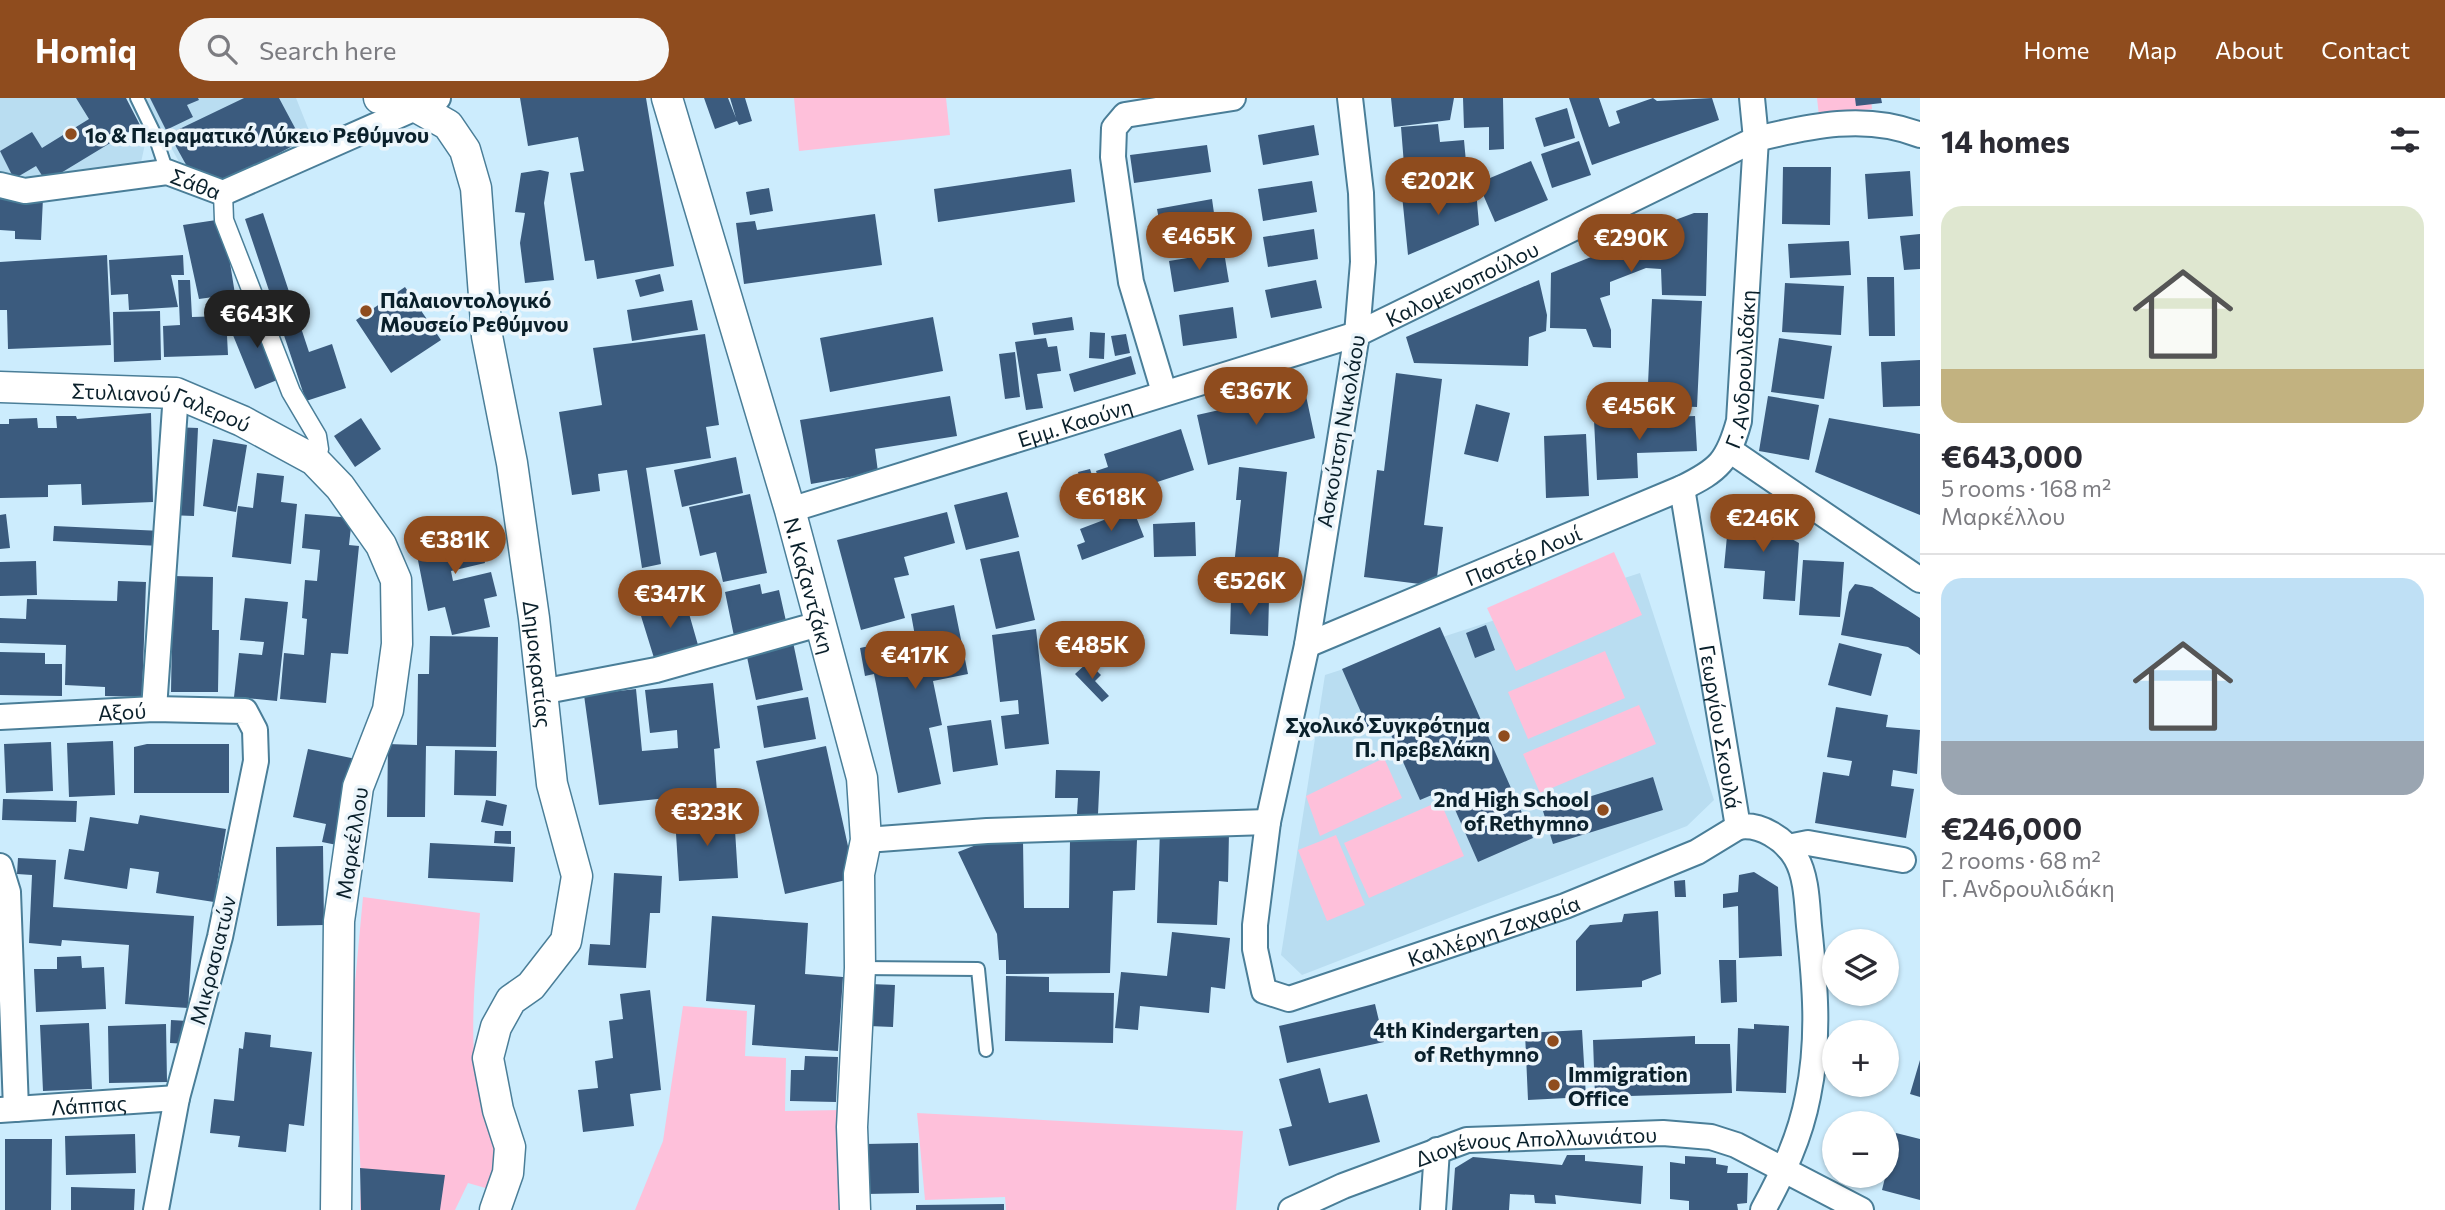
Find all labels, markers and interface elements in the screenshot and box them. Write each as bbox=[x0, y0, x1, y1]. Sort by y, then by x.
search box bbox=[179, 18, 669, 81]
text: Homiq bbox=[35, 29, 137, 70]
icon: search bbox=[203, 30, 241, 68]
text: Search here bbox=[259, 34, 396, 65]
text: Home bbox=[2024, 35, 2090, 64]
text: Map bbox=[2128, 35, 2177, 64]
text: About bbox=[2215, 35, 2283, 64]
text: Contact bbox=[2321, 35, 2410, 64]
icon: filters bbox=[2386, 121, 2424, 159]
place label: 1ο & Πειραματικό Λύκειο Ρεθύμνου bbox=[85, 122, 429, 147]
text: 14 homes bbox=[1941, 122, 2070, 159]
marker: 1ο & Πειραματικό Λύκειο Ρεθύμνου bbox=[63, 126, 79, 142]
pin: €202K bbox=[1389, 158, 1487, 217]
street label: Σάθα bbox=[168, 162, 225, 204]
text: €202K bbox=[1401, 166, 1475, 194]
pin: €465K bbox=[1150, 212, 1248, 272]
pin: €290K bbox=[1582, 214, 1680, 274]
text: €465K bbox=[1162, 221, 1236, 249]
text: €290K bbox=[1594, 223, 1668, 251]
street label: Καλομενοπούλου bbox=[1381, 235, 1542, 331]
icon: home bbox=[2120, 251, 2246, 377]
place label: Παλαιοντολογικό Μουσείο Ρεθύμνου bbox=[380, 287, 569, 336]
street label: Γ. Ανδρουλιδάκη bbox=[1719, 289, 1759, 452]
pin: €643K bbox=[208, 290, 306, 350]
text: €643K bbox=[220, 299, 294, 327]
marker: Παλαιοντολογικό Μουσείο Ρεθύμνου bbox=[358, 303, 374, 319]
street label: Ασκούτση Νικολάου bbox=[1311, 333, 1369, 529]
pin: €367K bbox=[1207, 368, 1305, 427]
text: €367K bbox=[1220, 376, 1292, 404]
street label: Στυλιανού Γαλερού bbox=[71, 377, 256, 436]
pin: €456K bbox=[1590, 382, 1688, 442]
text: €456K bbox=[1602, 391, 1676, 419]
street label: Εμμ. Καούνη bbox=[1014, 392, 1135, 451]
text: €643,000 bbox=[1941, 437, 2083, 474]
pin: €618K bbox=[1062, 474, 1160, 533]
text: 5 rooms · 168 m² bbox=[1941, 474, 2111, 502]
text: €618K bbox=[1075, 482, 1147, 510]
pin: €246K bbox=[1714, 494, 1812, 554]
text: Μαρκέλλου bbox=[1941, 502, 2065, 530]
text: €246K bbox=[1726, 503, 1800, 531]
street label: Ν. Καζαντζάκη bbox=[780, 514, 841, 656]
pin: €381K bbox=[406, 517, 504, 576]
street label: Παστέρ Λουί bbox=[1461, 519, 1585, 590]
text: €381K bbox=[420, 525, 490, 553]
pin: €526K bbox=[1201, 558, 1299, 617]
text: €526K bbox=[1214, 566, 1286, 594]
pin: €347K bbox=[621, 570, 719, 630]
text: €347K bbox=[634, 579, 706, 607]
street label: Δημοκρατίας bbox=[519, 598, 558, 729]
pin: €485K bbox=[1043, 622, 1141, 681]
icon: home bbox=[2120, 623, 2246, 749]
text: €485K bbox=[1055, 630, 1129, 658]
pin: €417K bbox=[866, 632, 964, 691]
text: €417K bbox=[881, 640, 949, 668]
street label: Γεωργίου Σκουλά bbox=[1696, 643, 1747, 811]
street label: Αξού bbox=[97, 697, 147, 724]
place label: Σχολικό Συγκρότημα Π. Πρεβελάκη bbox=[1285, 712, 1490, 761]
marker: Σχολικό Συγκρότημα Π. Πρεβελάκη bbox=[1496, 728, 1512, 744]
street label: Μαρκέλλου bbox=[330, 785, 372, 901]
place label: 2nd High School of Rethymno bbox=[1434, 786, 1589, 835]
pin: €323K bbox=[658, 788, 756, 848]
text: €323K bbox=[671, 797, 743, 825]
marker: 2nd High School of Rethymno bbox=[1595, 802, 1611, 818]
text: €246,000 bbox=[1941, 809, 2082, 846]
text: 2 rooms · 68 m² bbox=[1941, 846, 2101, 874]
text: Γ. Ανδρουλιδάκη bbox=[1941, 874, 2115, 902]
street label: Καλλέργη Ζαχαρία bbox=[1404, 889, 1583, 971]
street label: Μικρασιατών bbox=[184, 893, 240, 1027]
map controls bbox=[1822, 929, 1899, 1188]
button: layers bbox=[1822, 929, 1899, 1006]
place label: 4th Kindergarten of Rethymno bbox=[1373, 1017, 1539, 1066]
button: + bbox=[1822, 1020, 1899, 1097]
marker: 4th Kindergarten of Rethymno bbox=[1545, 1033, 1561, 1049]
place label: Immigration Office bbox=[1568, 1061, 1688, 1110]
marker: Immigration Office bbox=[1546, 1077, 1562, 1093]
street label: Λάππας bbox=[50, 1089, 128, 1119]
button: − bbox=[1822, 1111, 1899, 1188]
street label: Διογένους Απολλωνιάτου bbox=[1411, 1121, 1657, 1171]

